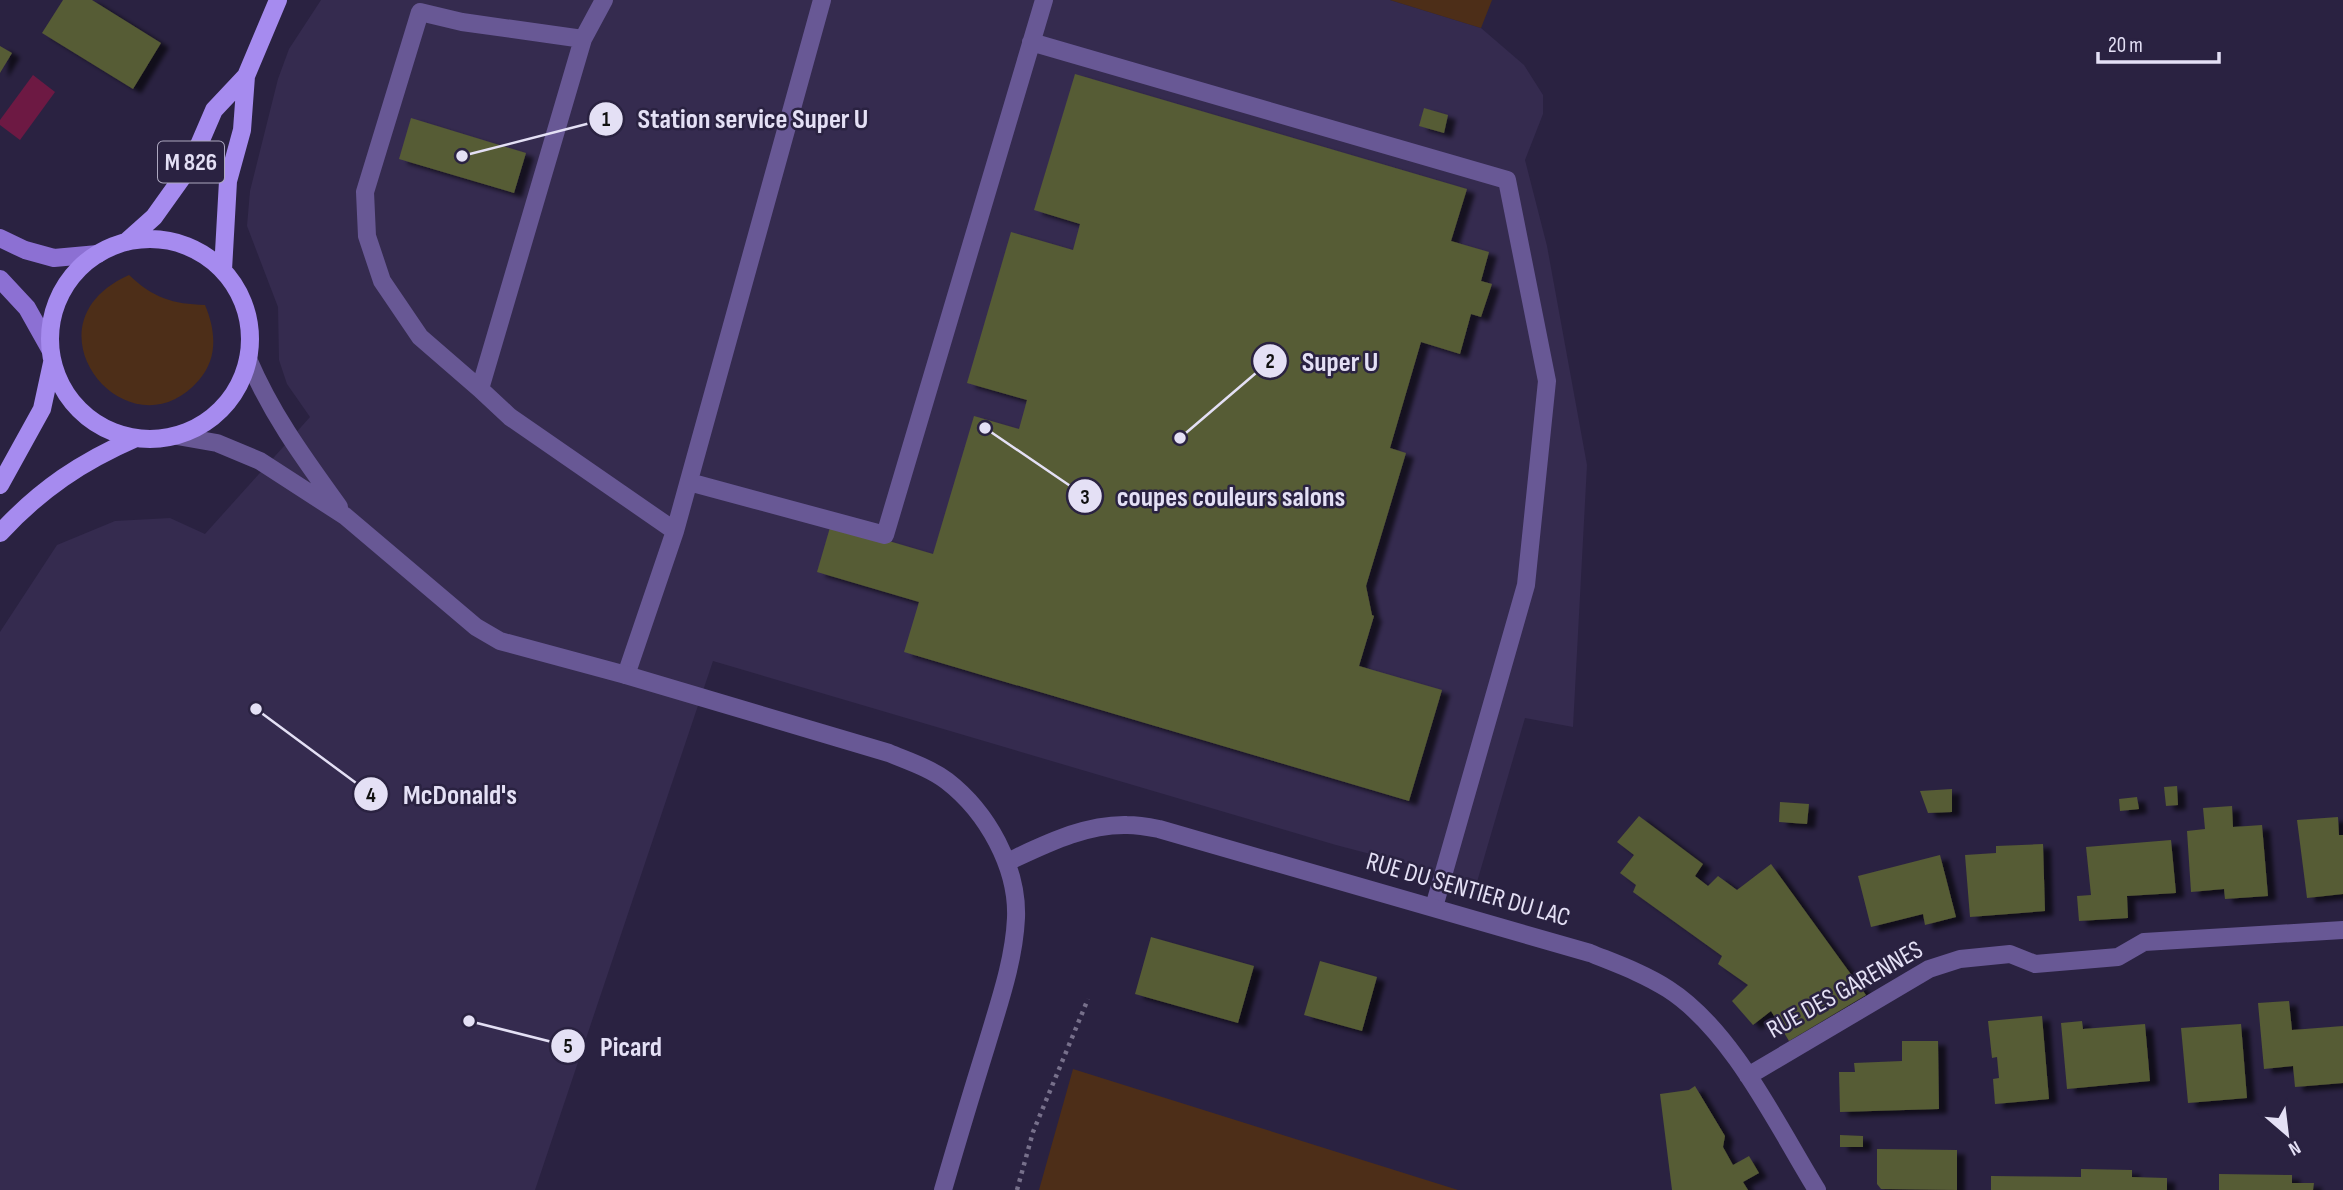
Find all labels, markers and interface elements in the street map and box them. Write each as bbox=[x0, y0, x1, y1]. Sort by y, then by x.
scale bar bbox=[2098, 21, 2219, 65]
text: 20 m bbox=[2108, 33, 2143, 58]
callout: Station service Super U bbox=[588, 94, 882, 143]
text: Station service Super U bbox=[638, 103, 868, 136]
text: 1 bbox=[602, 107, 610, 132]
road number: M 826 bbox=[158, 142, 224, 182]
callout: Super U bbox=[1252, 336, 1392, 385]
text: Super U bbox=[1302, 346, 1378, 379]
text: 2 bbox=[1265, 349, 1275, 374]
callout: coupes couleurs salons bbox=[1068, 472, 1359, 521]
text: coupes couleurs salons bbox=[1117, 481, 1345, 514]
text: 3 bbox=[1080, 485, 1090, 510]
callout: McDonald's bbox=[354, 770, 531, 819]
text: McDonald's bbox=[403, 779, 517, 812]
text: 4 bbox=[366, 783, 376, 808]
street label: RUE DU SENTIER DU LAC bbox=[1363, 846, 1573, 934]
street label: RUE DES GARENNES bbox=[1762, 934, 1928, 1046]
callout: Picard bbox=[551, 1021, 676, 1070]
text: Picard bbox=[600, 1031, 662, 1064]
text: 5 bbox=[563, 1034, 573, 1059]
north arrow bbox=[2252, 1099, 2322, 1169]
text: N bbox=[2284, 1135, 2304, 1160]

